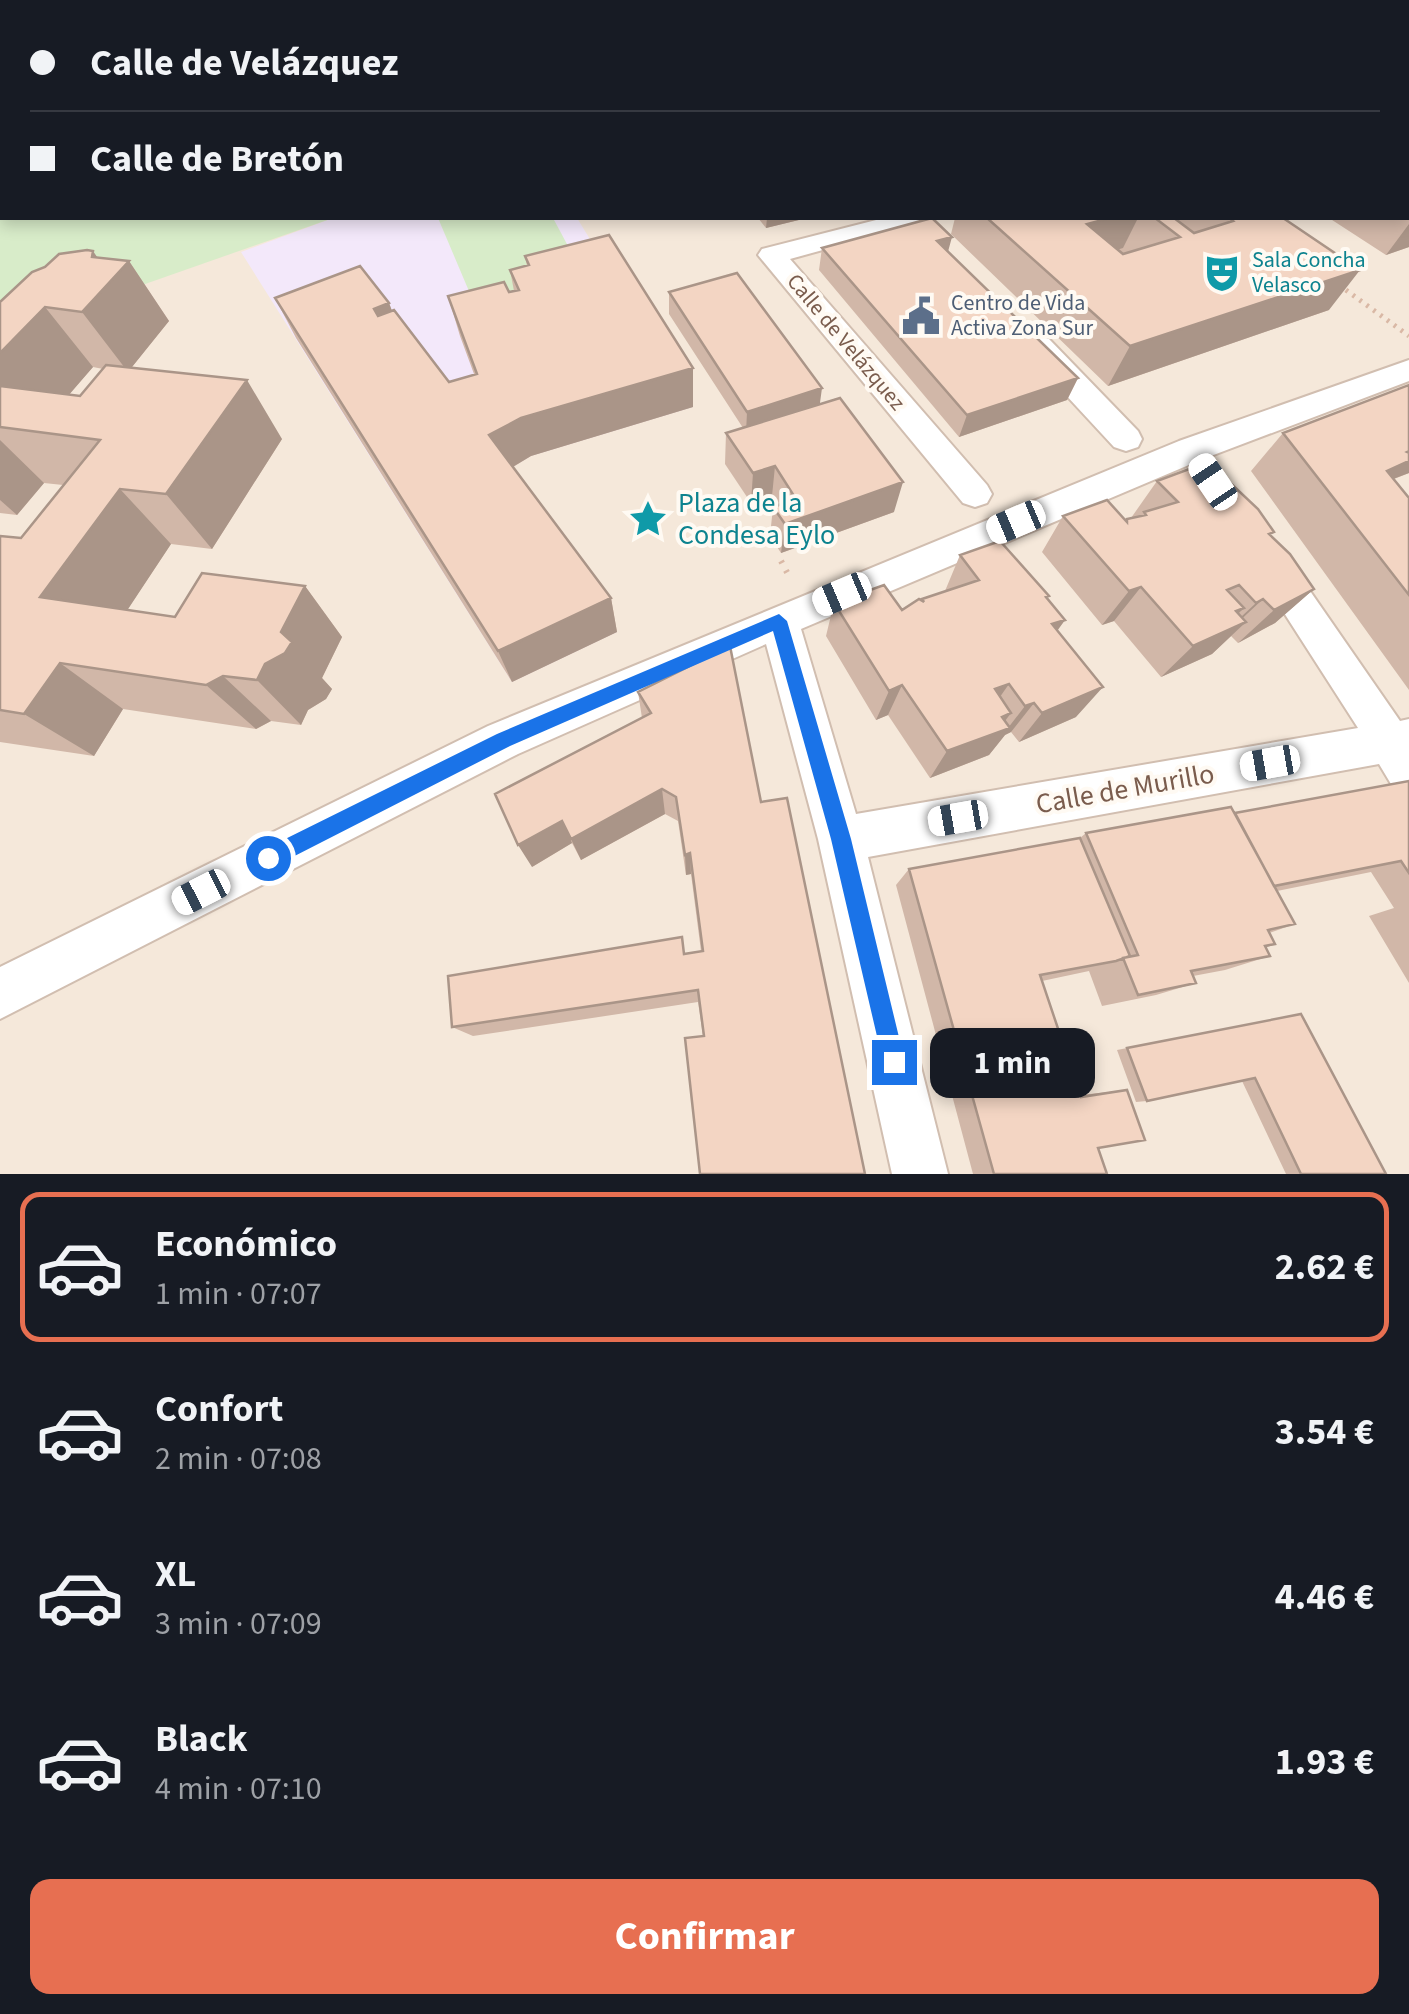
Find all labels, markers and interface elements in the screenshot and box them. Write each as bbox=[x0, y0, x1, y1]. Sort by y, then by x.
text: Calle de Velázquez bbox=[90, 36, 399, 90]
text: Calle de Bretón bbox=[90, 132, 344, 186]
place label: Sala Concha Velasco bbox=[1252, 244, 1366, 301]
theatre icon: Sala Concha Velasco bbox=[1201, 252, 1243, 294]
street label: Calle de Velázquez bbox=[779, 267, 913, 417]
place label: Centro de Vida Activa Zona Sur bbox=[951, 287, 1093, 344]
public building icon: Centro de Vida Activa Zona Sur bbox=[900, 295, 942, 337]
car bbox=[1184, 449, 1242, 515]
place label: Plaza de la Condesa Eylo bbox=[678, 483, 835, 555]
car bbox=[983, 496, 1049, 548]
place icon: Plaza de la Condesa Eylo bbox=[627, 498, 669, 540]
car bbox=[809, 568, 875, 620]
car bbox=[1238, 743, 1302, 783]
street label: Calle de Murillo bbox=[1033, 754, 1217, 824]
car bbox=[926, 798, 990, 838]
route start bbox=[246, 836, 291, 881]
car bbox=[167, 865, 235, 919]
callout: 1 min bbox=[929, 1027, 1094, 1097]
route end bbox=[872, 1040, 917, 1085]
text: 1 min bbox=[974, 1040, 1051, 1086]
text: Económico bbox=[155, 1217, 337, 1271]
icon: car bbox=[35, 1222, 125, 1312]
text: 2.62 € bbox=[1275, 1240, 1374, 1294]
text: 1 min · 07:07 bbox=[155, 1271, 322, 1317]
text: Confort bbox=[155, 1382, 283, 1436]
icon: car bbox=[35, 1387, 125, 1477]
text: 3.54 € bbox=[1275, 1405, 1374, 1459]
text: 2 min · 07:08 bbox=[155, 1436, 322, 1482]
text: XL bbox=[155, 1547, 196, 1601]
icon: car bbox=[35, 1552, 125, 1642]
text: 4.46 € bbox=[1275, 1570, 1374, 1624]
text: 3 min · 07:09 bbox=[155, 1601, 322, 1647]
text: Black bbox=[155, 1712, 248, 1766]
icon: car bbox=[35, 1717, 125, 1807]
text: 1.93 € bbox=[1275, 1735, 1374, 1789]
text: 4 min · 07:10 bbox=[155, 1766, 322, 1812]
button: Confirmar bbox=[30, 1879, 1379, 1994]

